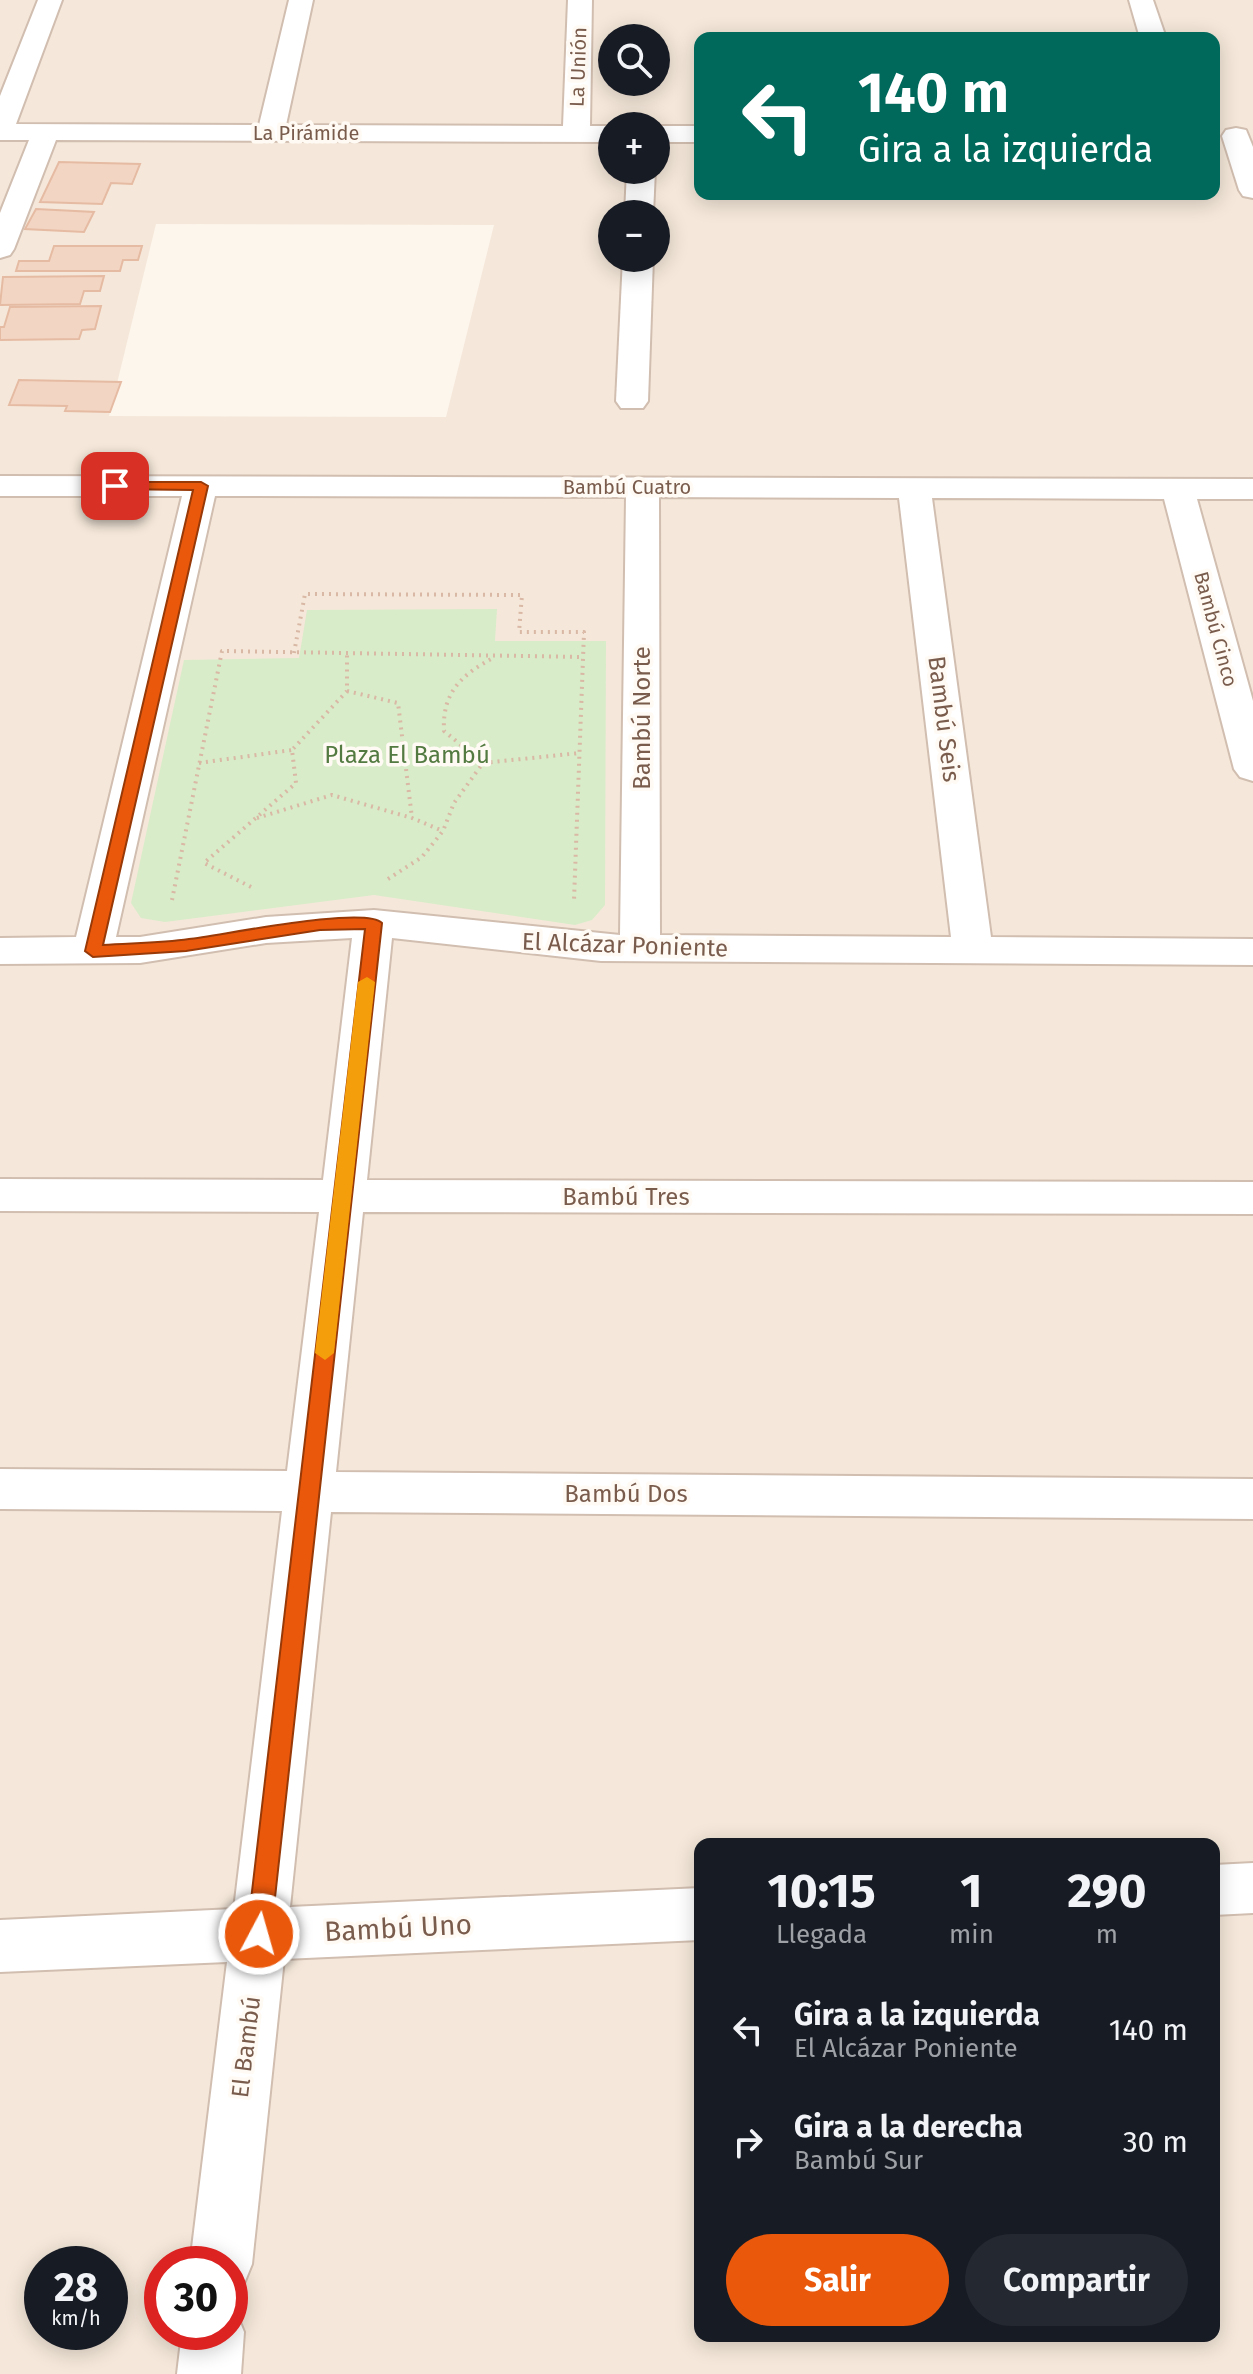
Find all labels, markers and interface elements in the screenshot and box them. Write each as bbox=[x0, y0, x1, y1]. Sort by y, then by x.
map controls bbox=[598, 24, 670, 272]
button: search bbox=[598, 24, 670, 96]
street label: La Unión bbox=[565, 27, 591, 107]
text: 140 m bbox=[858, 60, 1009, 127]
icon: left bbox=[726, 64, 830, 168]
button: + bbox=[598, 112, 670, 184]
street label: La Pirámide bbox=[253, 121, 359, 145]
text: Gira a la izquierda bbox=[858, 128, 1153, 172]
button: − bbox=[598, 200, 670, 272]
pin bbox=[81, 452, 149, 520]
icon: arrive bbox=[93, 464, 137, 508]
street label: Bambú Cuatro bbox=[563, 475, 691, 499]
street label: Bambú Cinco bbox=[1189, 569, 1243, 689]
street label: Bambú Norte bbox=[628, 646, 656, 790]
street label: Bambú Seis bbox=[922, 654, 966, 784]
park label: Plaza El Bambú bbox=[324, 741, 490, 769]
street label: El Alcázar Poniente bbox=[521, 927, 729, 963]
street label: Bambú Tres bbox=[562, 1183, 690, 1211]
street label: Bambú Dos bbox=[564, 1480, 688, 1508]
text: 10:15 bbox=[767, 1862, 876, 1920]
text: 1 bbox=[960, 1862, 983, 1920]
text: 290 bbox=[1067, 1862, 1147, 1920]
position arrow bbox=[217, 1892, 301, 1976]
street label: Bambú Uno bbox=[323, 1908, 473, 1948]
text: Llegada bbox=[776, 1919, 867, 1950]
text: min bbox=[949, 1919, 994, 1950]
text: m bbox=[1096, 1919, 1118, 1950]
street label: El Bambú bbox=[226, 1994, 266, 2100]
text: Gira a la izquierda bbox=[794, 1997, 1040, 2033]
icon: left bbox=[726, 2008, 770, 2052]
text: 140 m bbox=[1109, 2012, 1188, 2048]
text: El Alcázar Poniente bbox=[794, 2033, 1018, 2064]
text: Gira a la derecha bbox=[794, 2109, 1023, 2145]
icon: right bbox=[726, 2120, 770, 2164]
text: 30 m bbox=[1123, 2124, 1188, 2160]
text: Bambú Sur bbox=[794, 2145, 923, 2176]
button: Salir bbox=[726, 2234, 949, 2326]
button: Compartir bbox=[965, 2234, 1188, 2326]
speed limit sign: 30 bbox=[144, 2246, 248, 2350]
text: 28 bbox=[54, 2264, 98, 2312]
text: km/h bbox=[51, 2306, 101, 2330]

